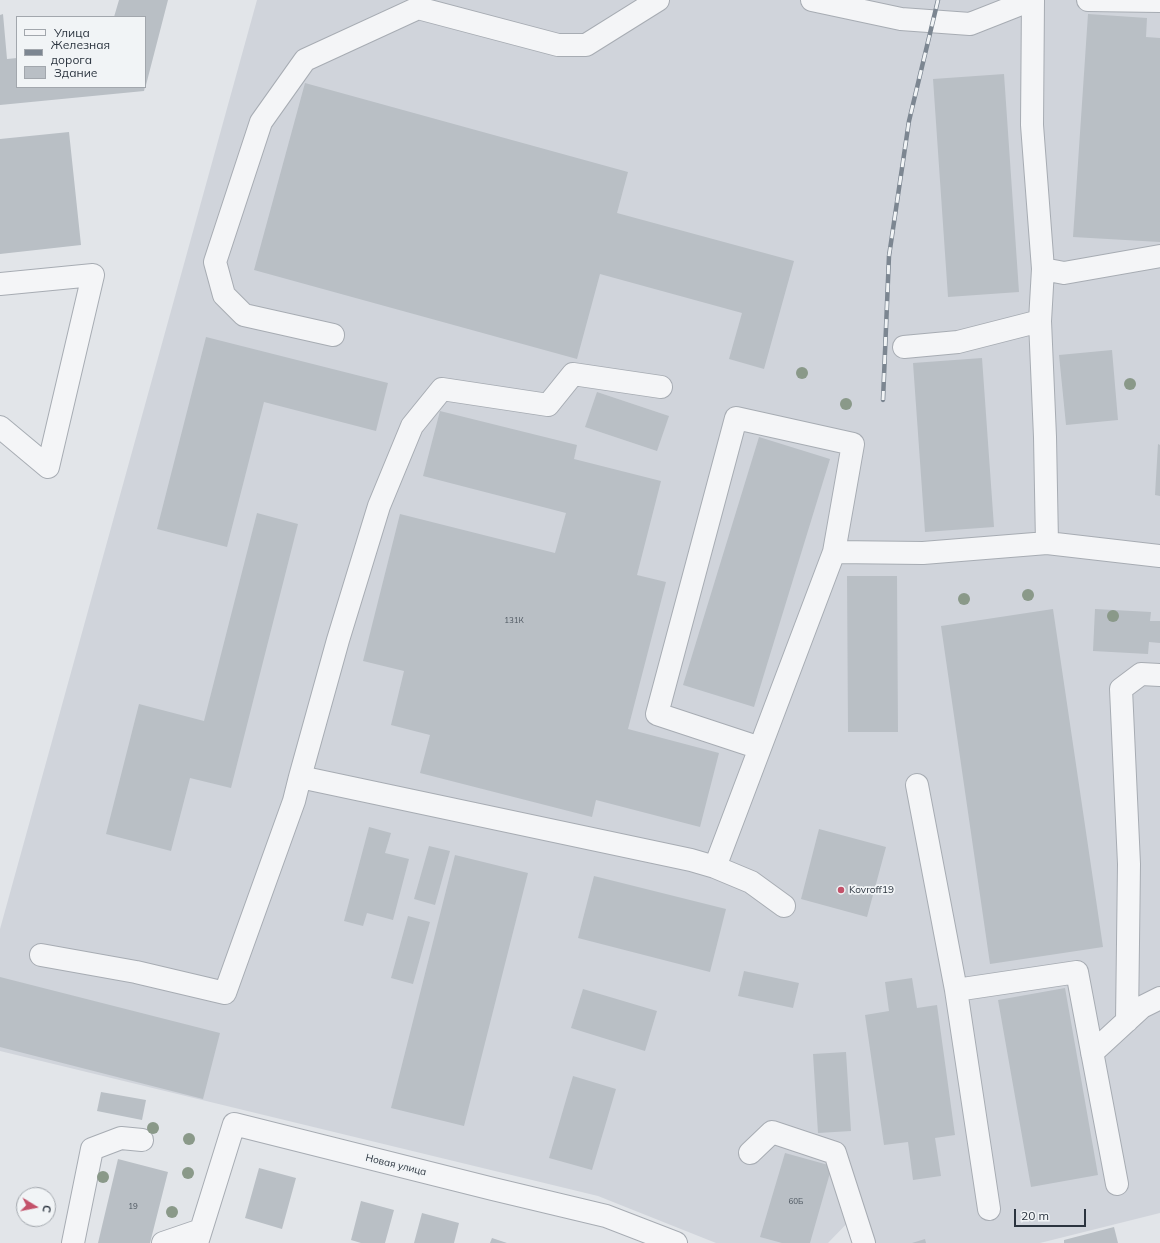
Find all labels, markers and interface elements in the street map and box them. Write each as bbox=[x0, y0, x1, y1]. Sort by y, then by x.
legend bbox=[16, 16, 146, 88]
text: Улица bbox=[54, 25, 90, 40]
text: Железная дорога bbox=[51, 37, 110, 67]
text: Здание bbox=[54, 65, 97, 80]
house number: 131К bbox=[504, 616, 524, 626]
place label: Kovroff19 bbox=[849, 884, 894, 896]
marker: Kovroff19 bbox=[836, 885, 846, 895]
street label: Новая улица bbox=[364, 1152, 428, 1178]
north arrow bbox=[16, 1187, 56, 1227]
house number: 60Б bbox=[788, 1197, 804, 1207]
scale bar bbox=[1016, 1201, 1088, 1227]
house number: 19 bbox=[128, 1202, 138, 1212]
text: С bbox=[39, 1204, 54, 1214]
text: 20 m bbox=[1021, 1208, 1049, 1223]

